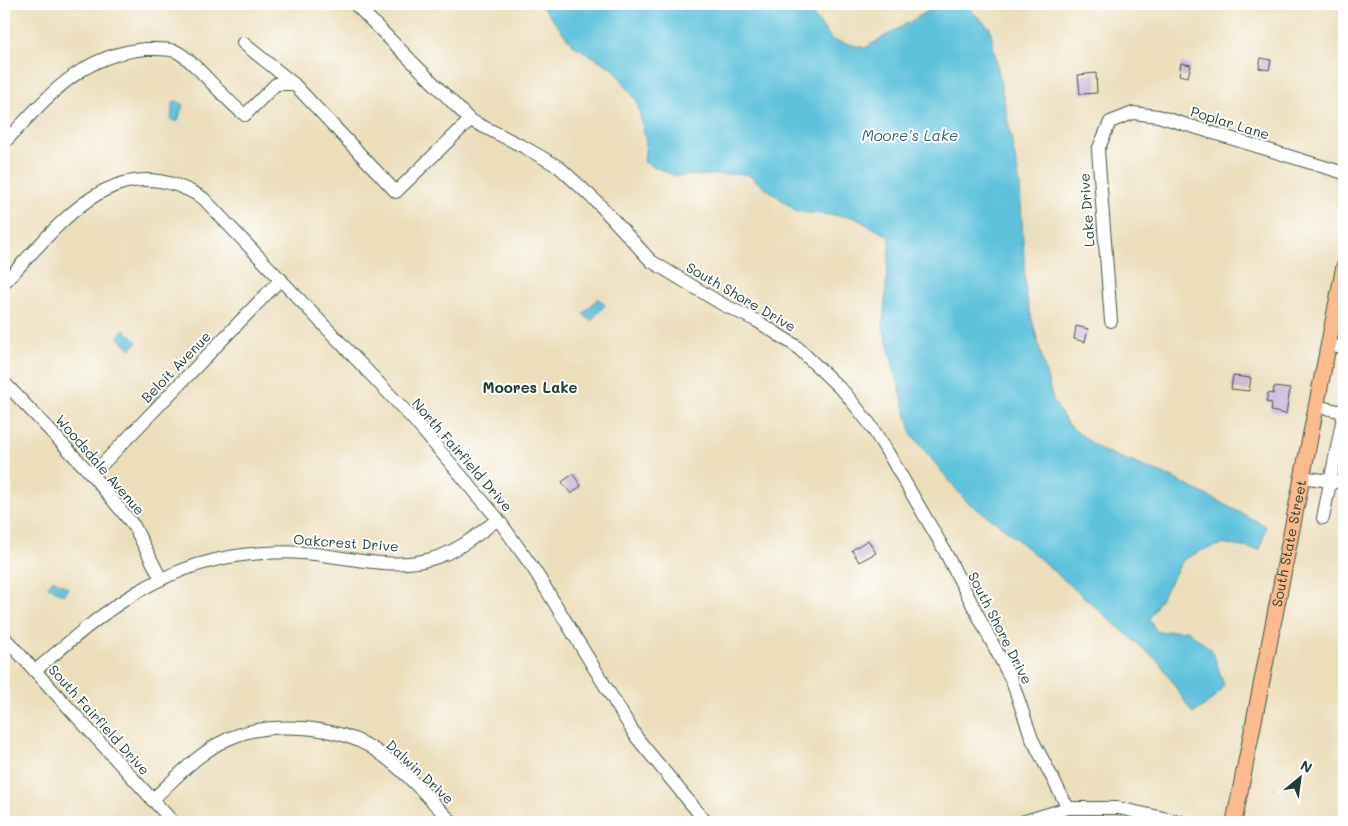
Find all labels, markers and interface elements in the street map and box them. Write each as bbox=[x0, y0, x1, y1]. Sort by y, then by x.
street label: Poplar Lane bbox=[1188, 101, 1272, 144]
water label: Moore's Lake bbox=[862, 125, 958, 145]
street label: Lake Drive bbox=[1074, 173, 1099, 247]
street label: South Shore Drive bbox=[683, 257, 800, 336]
street label: Beloit Avenue bbox=[137, 327, 215, 407]
district label: Moores Lake bbox=[483, 377, 578, 397]
street label: North Fairfield Drive bbox=[408, 394, 517, 515]
street label: Woodsdale Avenue bbox=[51, 410, 149, 519]
street label: South State Street bbox=[1267, 478, 1310, 609]
street label: Oakcrest Drive bbox=[293, 529, 399, 556]
street label: South Shore Drive bbox=[964, 568, 1037, 687]
street label: South Fairfield Drive bbox=[45, 660, 154, 779]
street label: Dalwin Drive bbox=[382, 735, 458, 808]
north arrow bbox=[1276, 754, 1326, 804]
text: N bbox=[1297, 755, 1316, 777]

